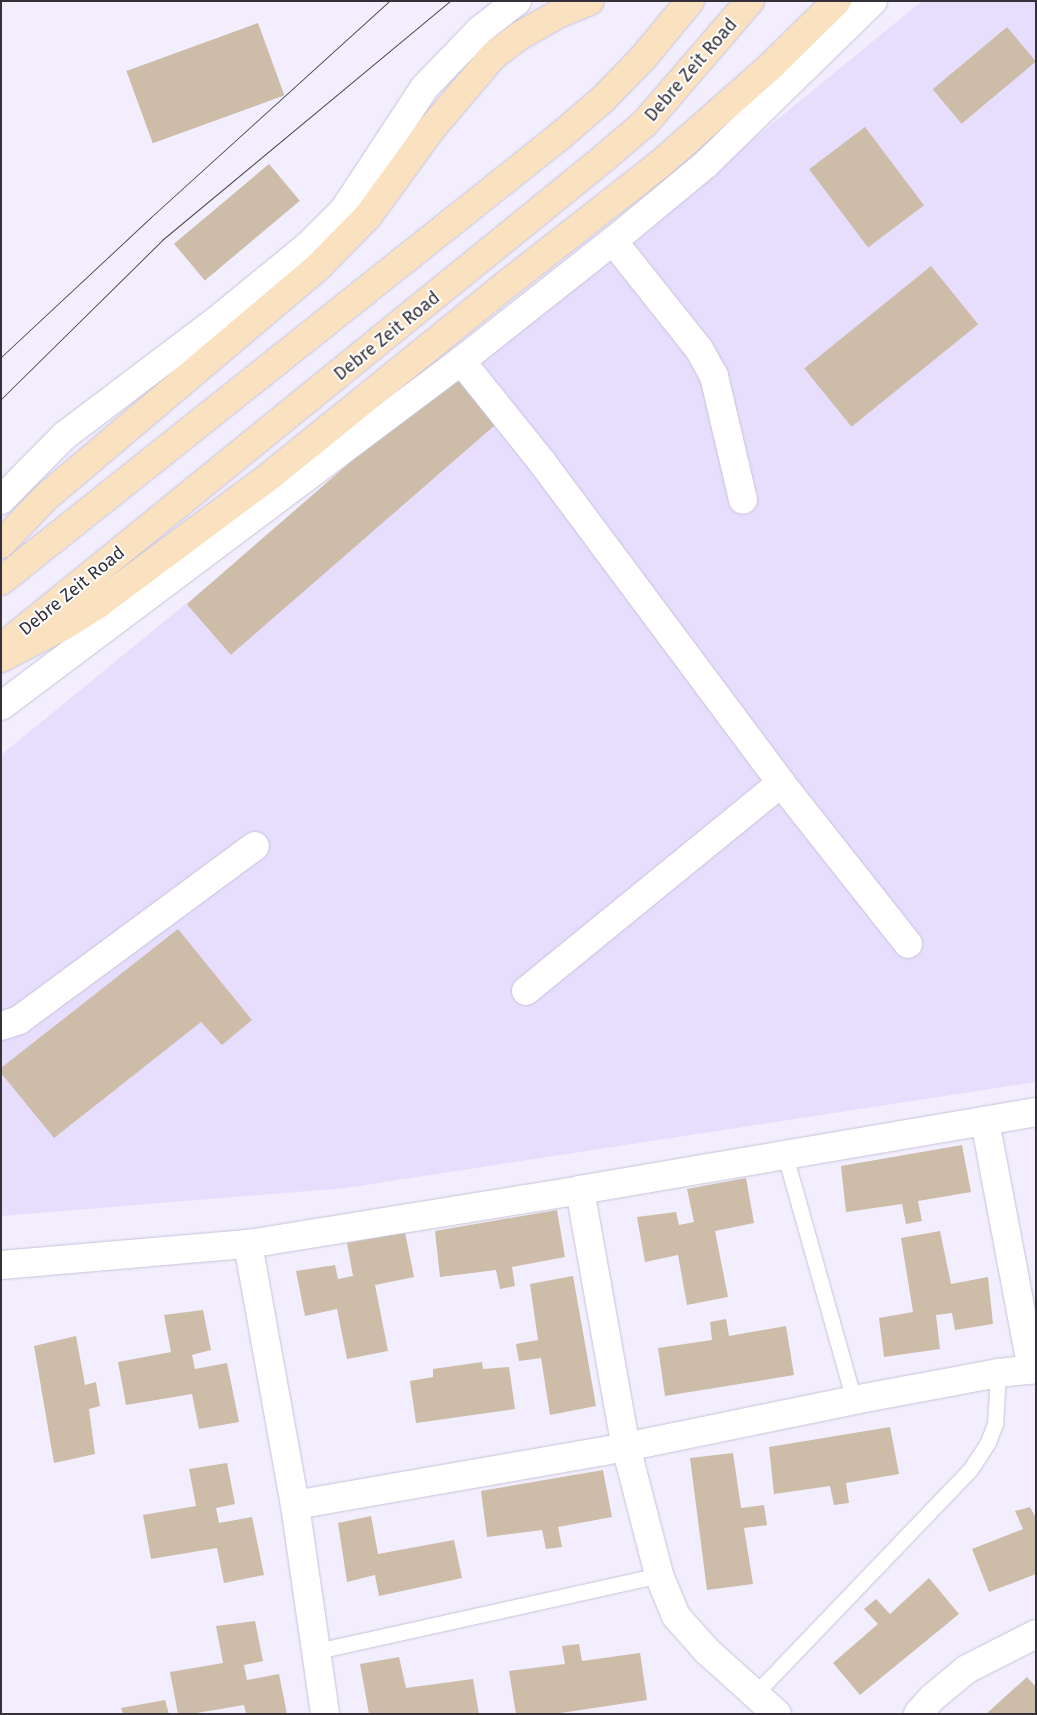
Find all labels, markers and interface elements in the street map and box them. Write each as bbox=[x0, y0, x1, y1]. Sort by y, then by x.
street label: Debre Zeit Road bbox=[640, 14, 742, 126]
street label: Debre Zeit Road bbox=[330, 287, 444, 385]
street label: Debre Zeit Road bbox=[15, 542, 129, 640]

